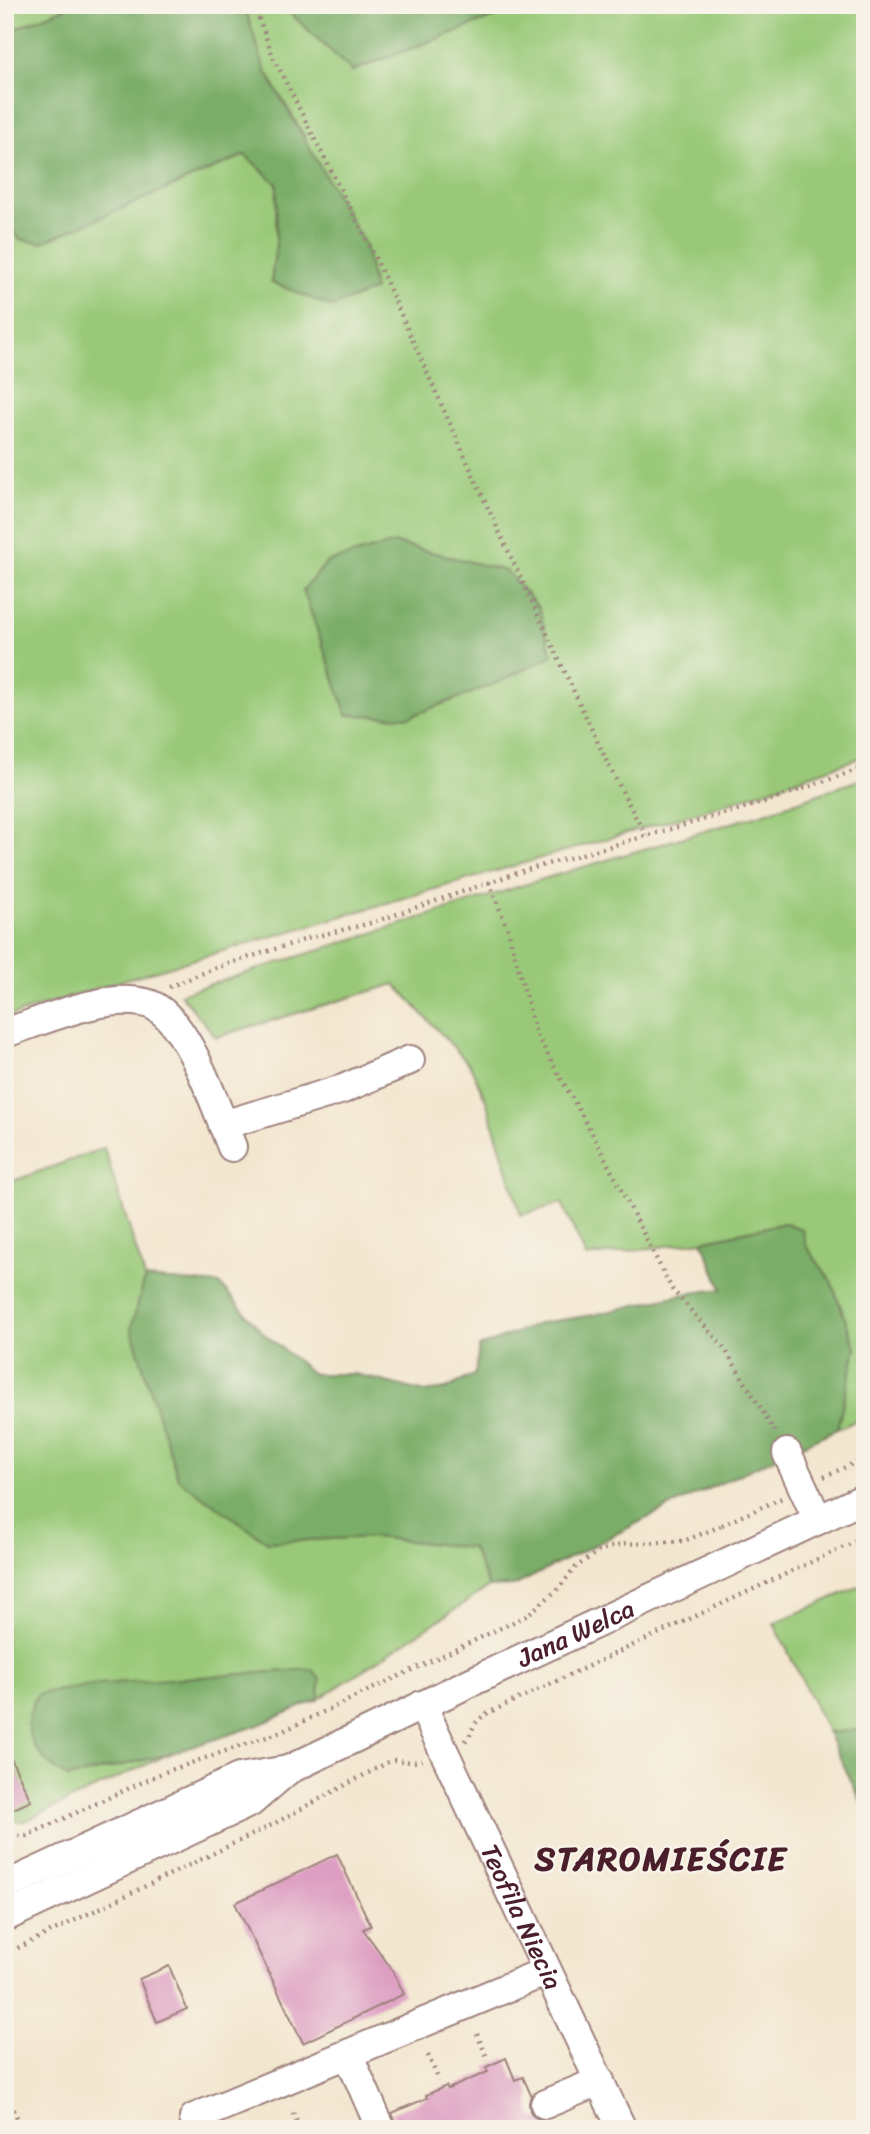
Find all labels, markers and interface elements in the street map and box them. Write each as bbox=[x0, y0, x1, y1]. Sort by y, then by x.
street label: Jana Welca bbox=[508, 1586, 642, 1681]
district label: STAROMIEŚCIE bbox=[533, 1830, 788, 1888]
street label: Teofila Niecia bbox=[468, 1836, 576, 1997]

